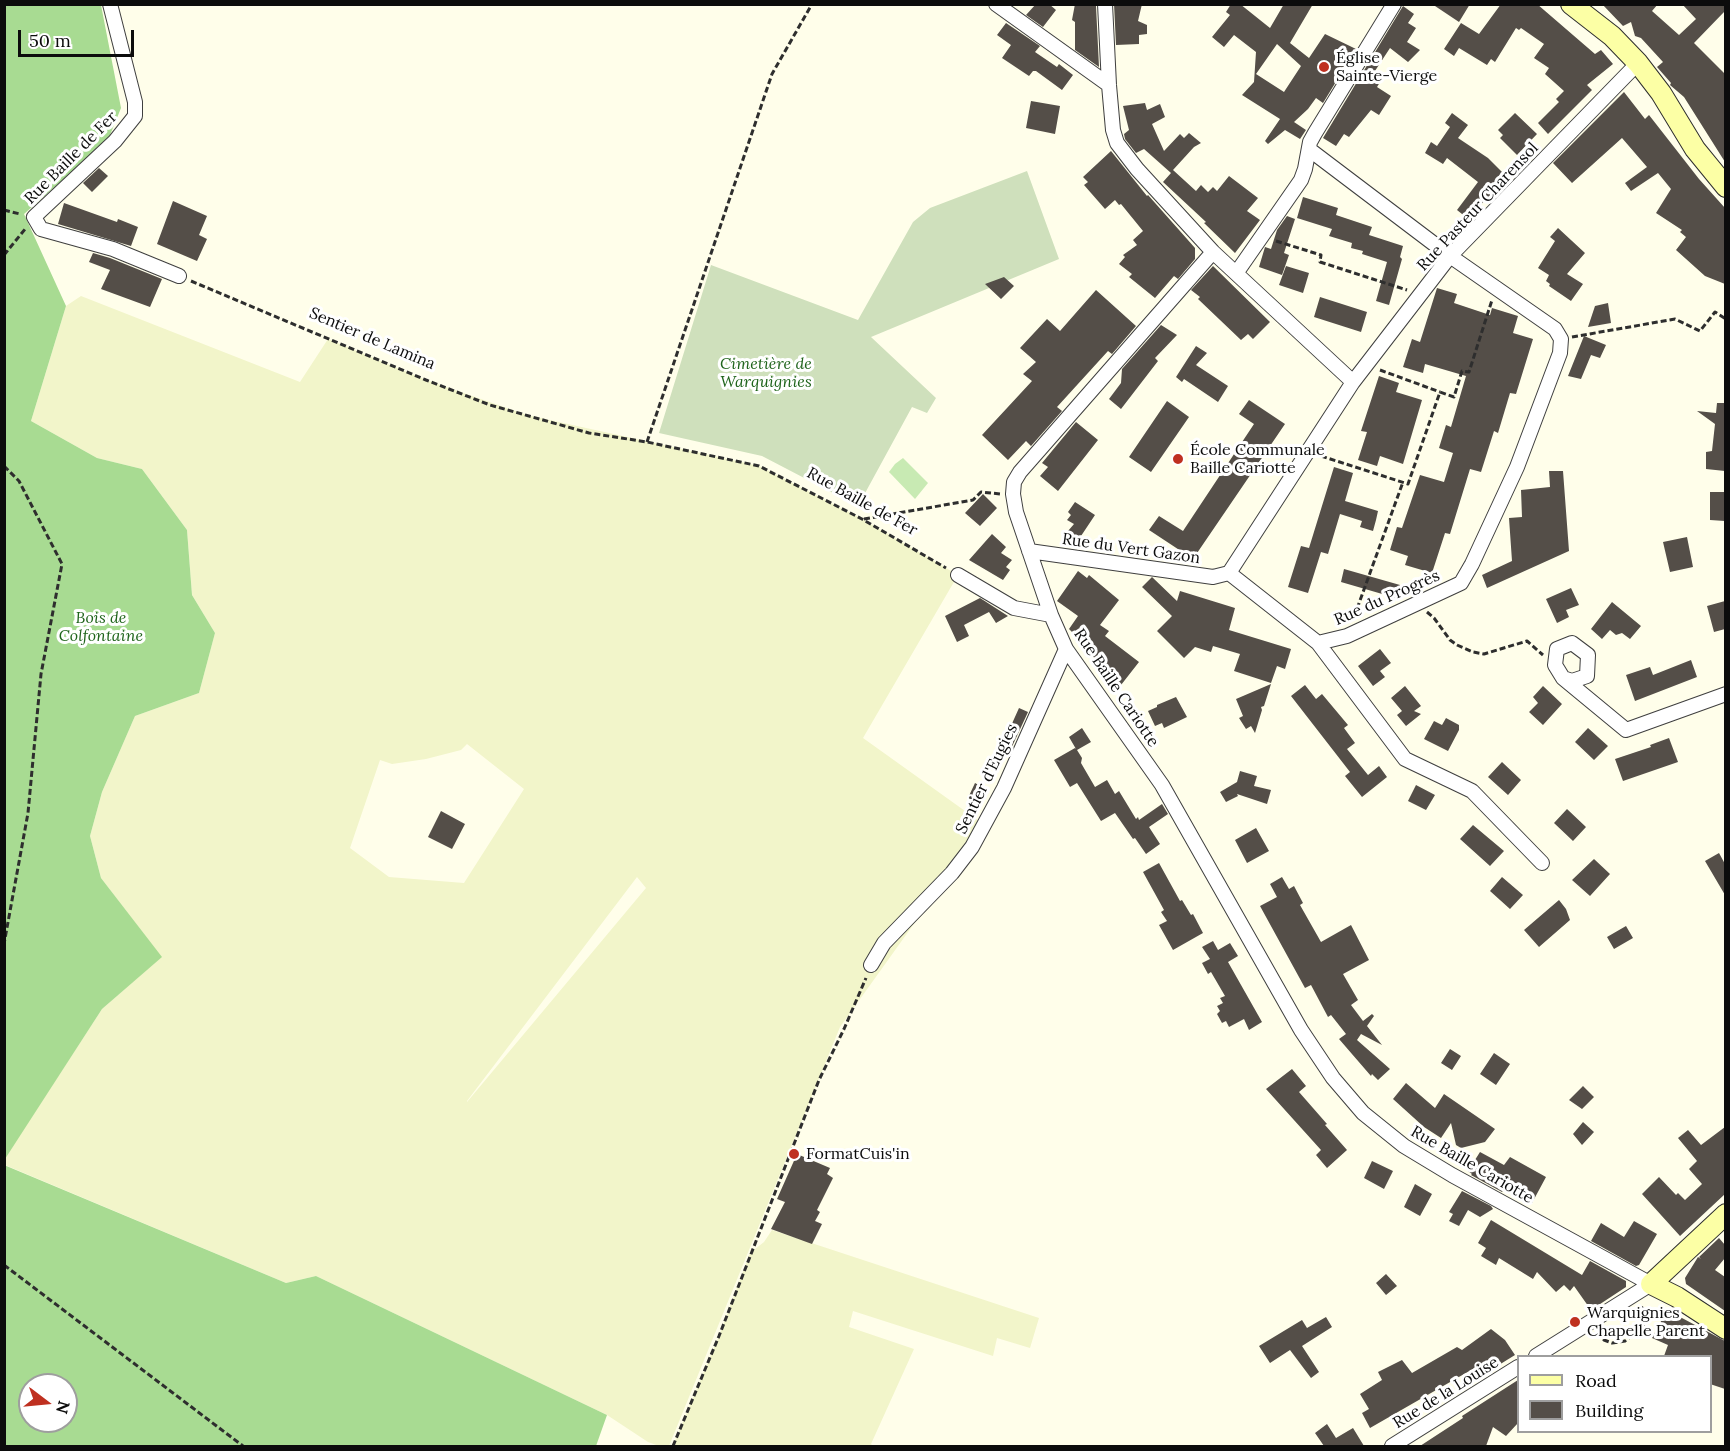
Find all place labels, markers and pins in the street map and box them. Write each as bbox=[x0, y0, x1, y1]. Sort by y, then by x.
place label: Église Sainte-Vierge bbox=[1336, 48, 1437, 86]
marker: Église Sainte-Vierge bbox=[1317, 60, 1331, 74]
place label: École Communale Baille Cariotte bbox=[1190, 440, 1325, 478]
marker: École Communale Baille Cariotte bbox=[1171, 452, 1185, 466]
place label: FormatCuis'in bbox=[806, 1144, 910, 1164]
marker: FormatCuis'in bbox=[787, 1147, 801, 1161]
place label: Warquignies Chapelle Parent bbox=[1587, 1303, 1705, 1341]
marker: Warquignies Chapelle Parent bbox=[1568, 1315, 1582, 1329]

